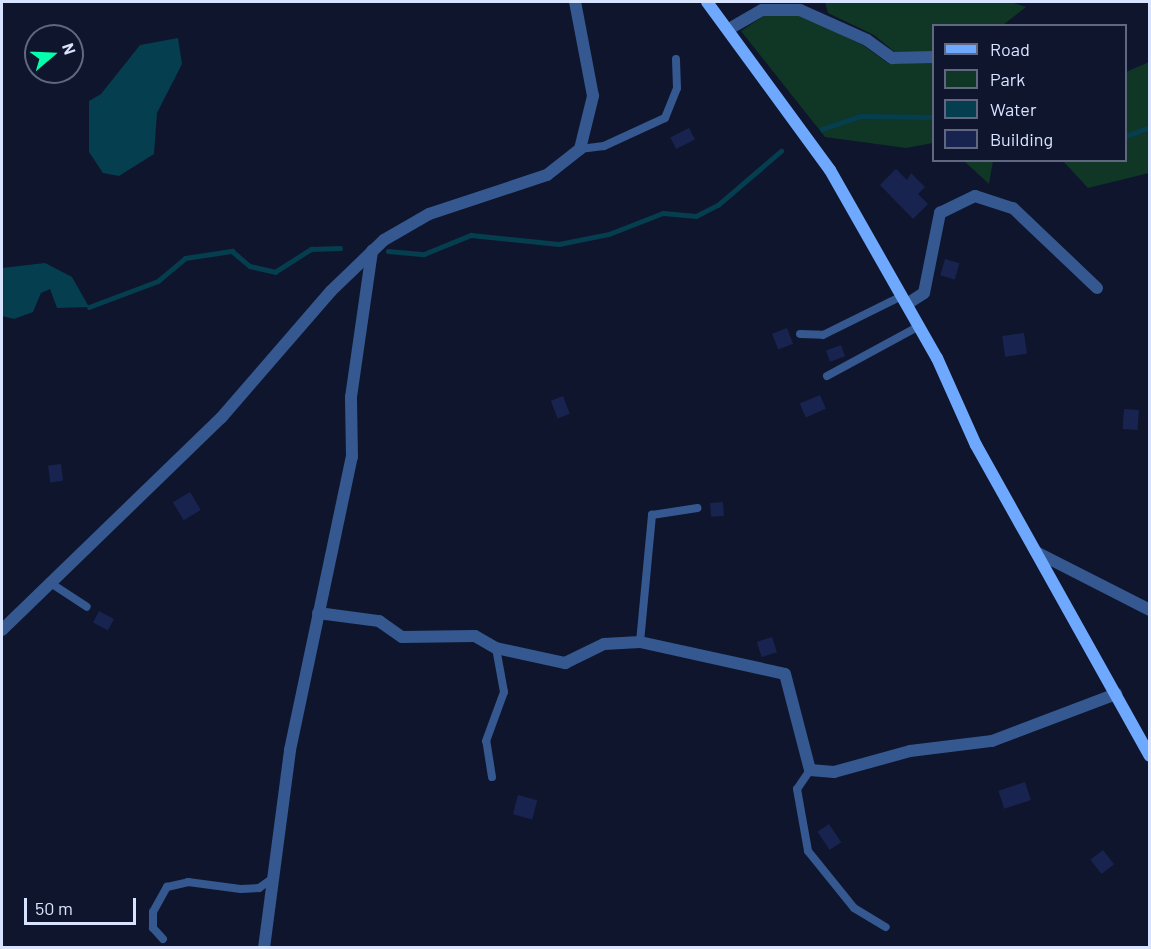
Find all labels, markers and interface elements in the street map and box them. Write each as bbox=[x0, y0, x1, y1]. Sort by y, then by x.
north arrow bbox=[24, 24, 84, 84]
legend bbox=[932, 24, 1127, 162]
text: Road bbox=[990, 38, 1030, 60]
text: N bbox=[59, 40, 80, 57]
text: Park bbox=[990, 68, 1025, 90]
text: Water bbox=[990, 98, 1037, 120]
text: Building bbox=[990, 128, 1053, 150]
scale bar bbox=[27, 886, 140, 924]
text: 50 m bbox=[35, 897, 73, 919]

